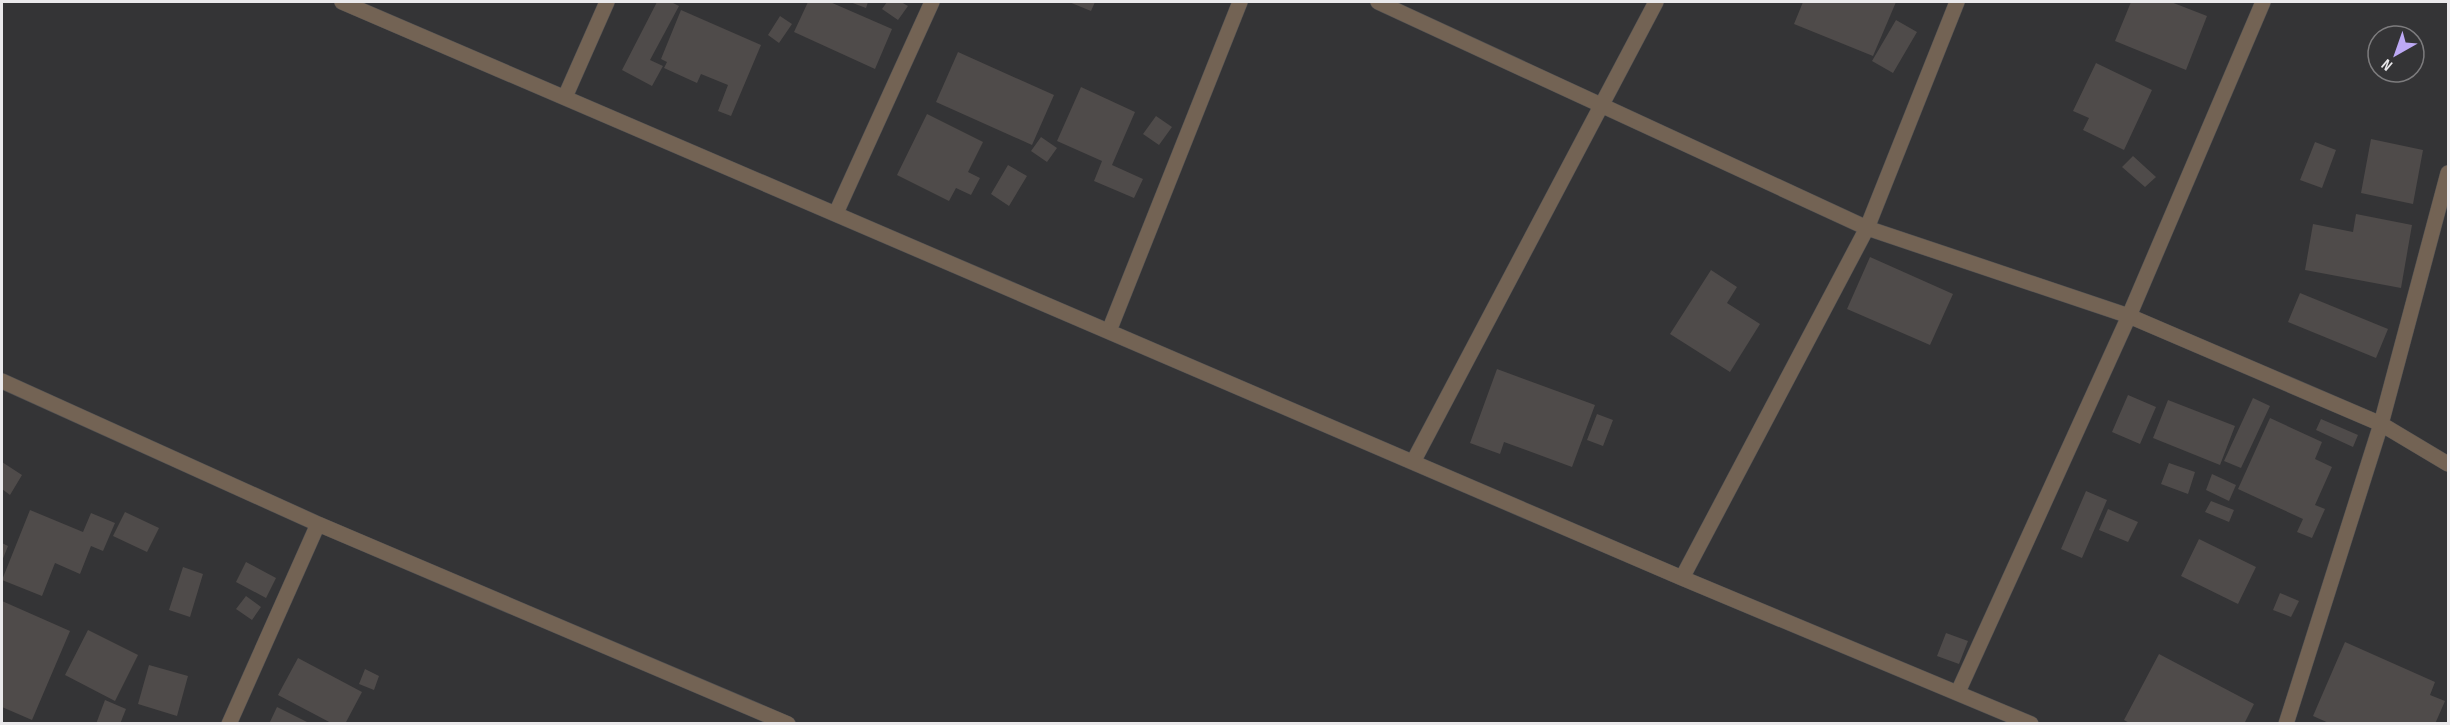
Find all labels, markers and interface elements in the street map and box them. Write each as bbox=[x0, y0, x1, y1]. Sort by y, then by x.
north arrow bbox=[2366, 24, 2426, 84]
text: N bbox=[2378, 54, 2397, 74]

